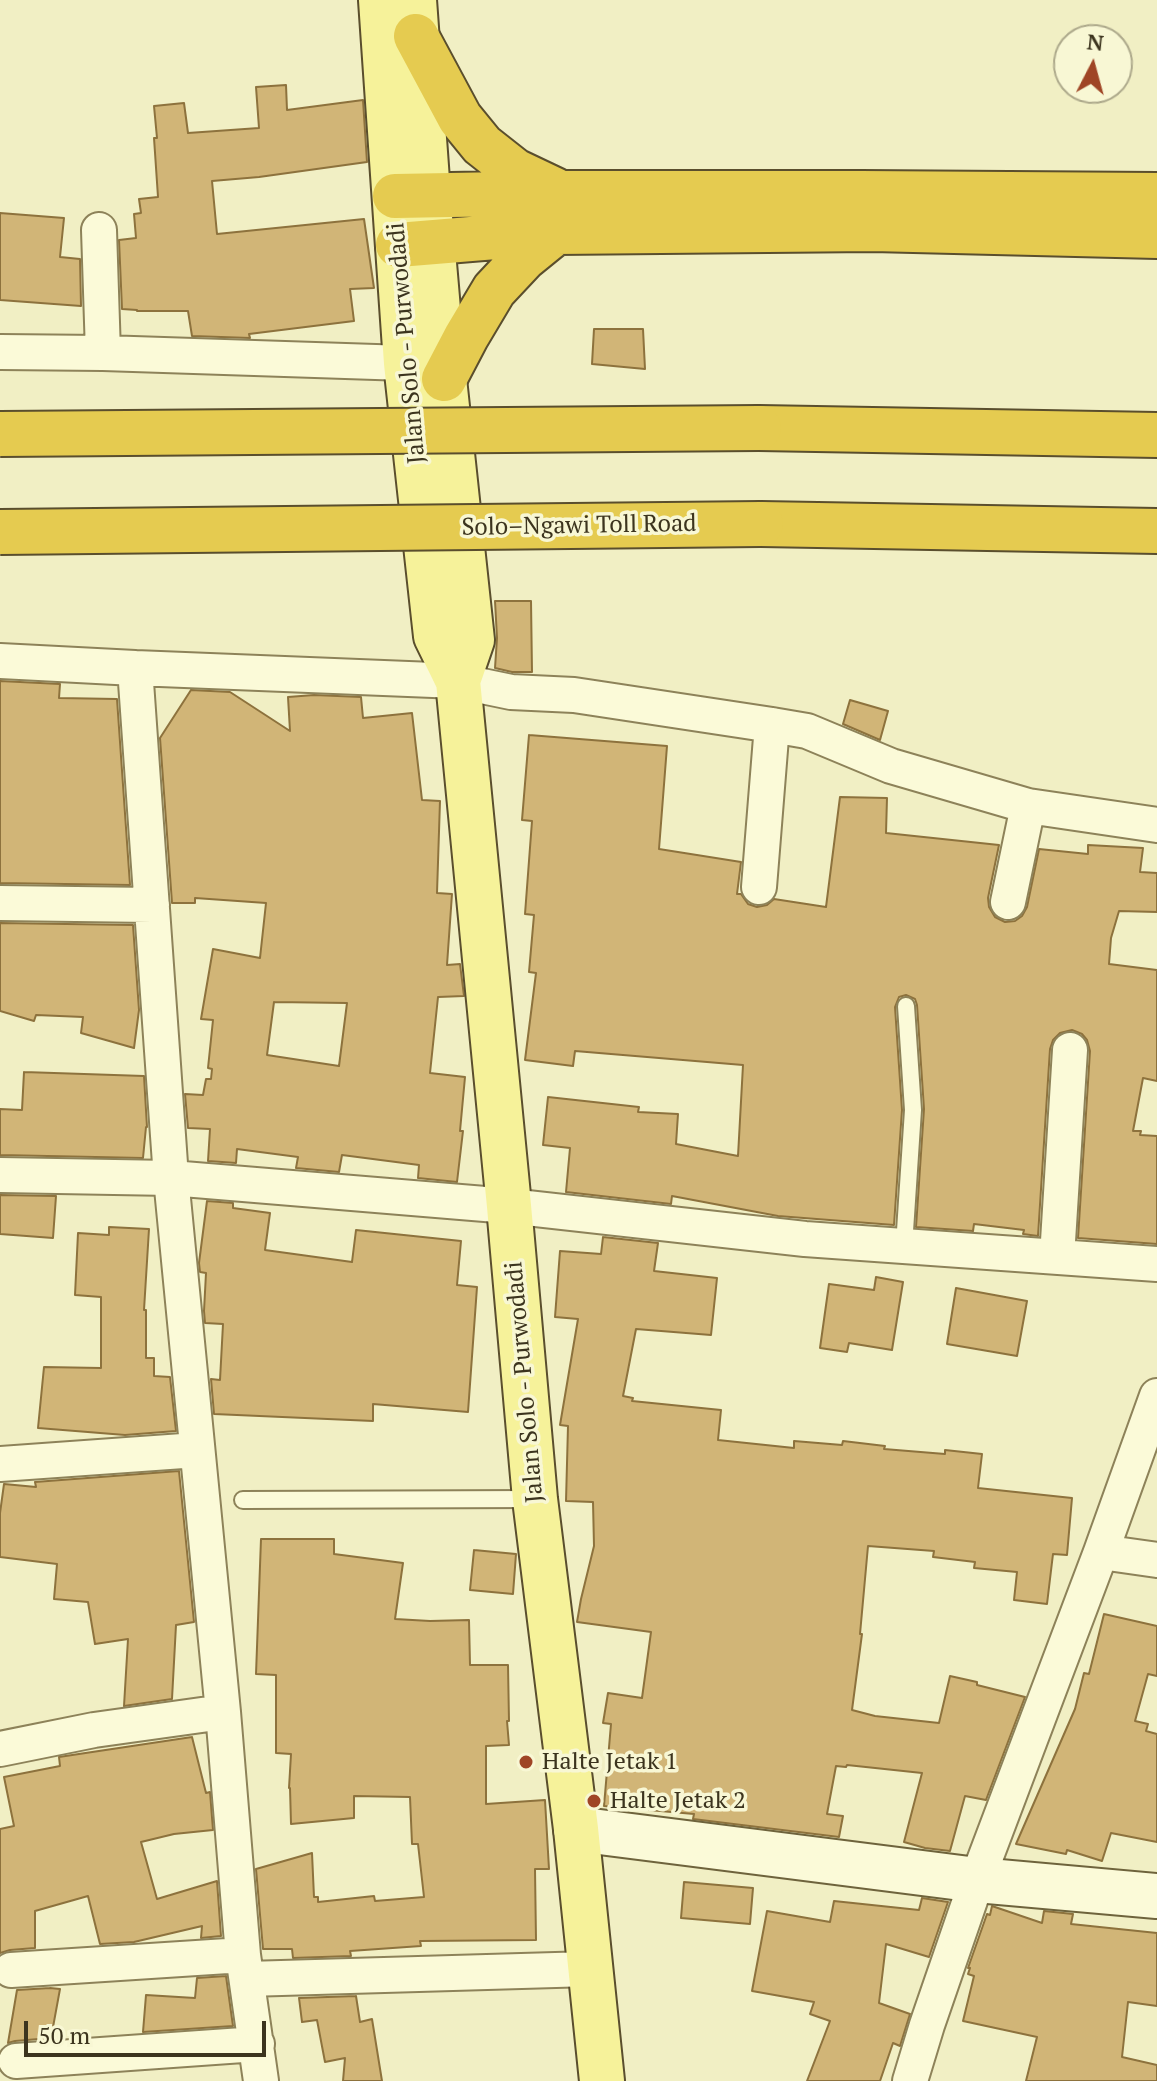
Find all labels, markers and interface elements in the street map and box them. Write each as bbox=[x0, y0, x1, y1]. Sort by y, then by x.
north arrow bbox=[1053, 24, 1133, 104]
text: N bbox=[1086, 26, 1105, 57]
street label: Jalan Solo - Purwodadi bbox=[382, 221, 432, 465]
street label: Solo–Ngawi Toll Road bbox=[461, 510, 697, 542]
street label: Jalan Solo - Purwodadi bbox=[500, 1260, 550, 1504]
place label: Halte Jetak 1 bbox=[542, 1748, 678, 1776]
marker: Halte Jetak 1 bbox=[517, 1753, 535, 1771]
place label: Halte Jetak 2 bbox=[610, 1787, 746, 1815]
marker: Halte Jetak 2 bbox=[585, 1792, 603, 1810]
scale bar bbox=[28, 2005, 270, 2055]
text: 50 m bbox=[38, 2019, 90, 2051]

